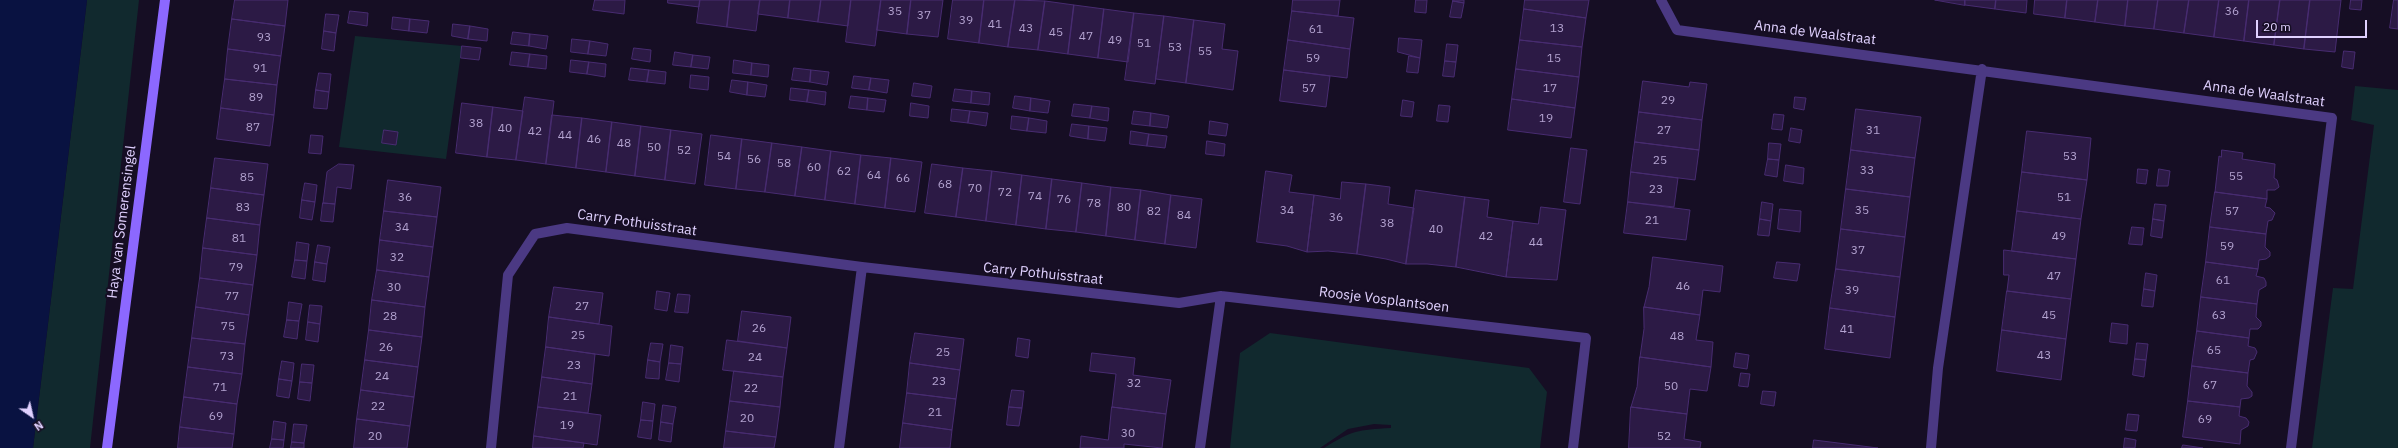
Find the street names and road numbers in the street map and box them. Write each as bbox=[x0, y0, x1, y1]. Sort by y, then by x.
street label: Anna de Waalstraat bbox=[1753, 17, 1877, 49]
street label: Anna de Waalstraat bbox=[2202, 77, 2326, 111]
street label: Haya van Somerensingel bbox=[104, 145, 140, 299]
street label: Carry Pothuisstraat bbox=[576, 206, 698, 240]
street label: Carry Pothuisstraat bbox=[982, 259, 1104, 289]
street label: Roosje Vosplantsoen bbox=[1318, 284, 1450, 316]

